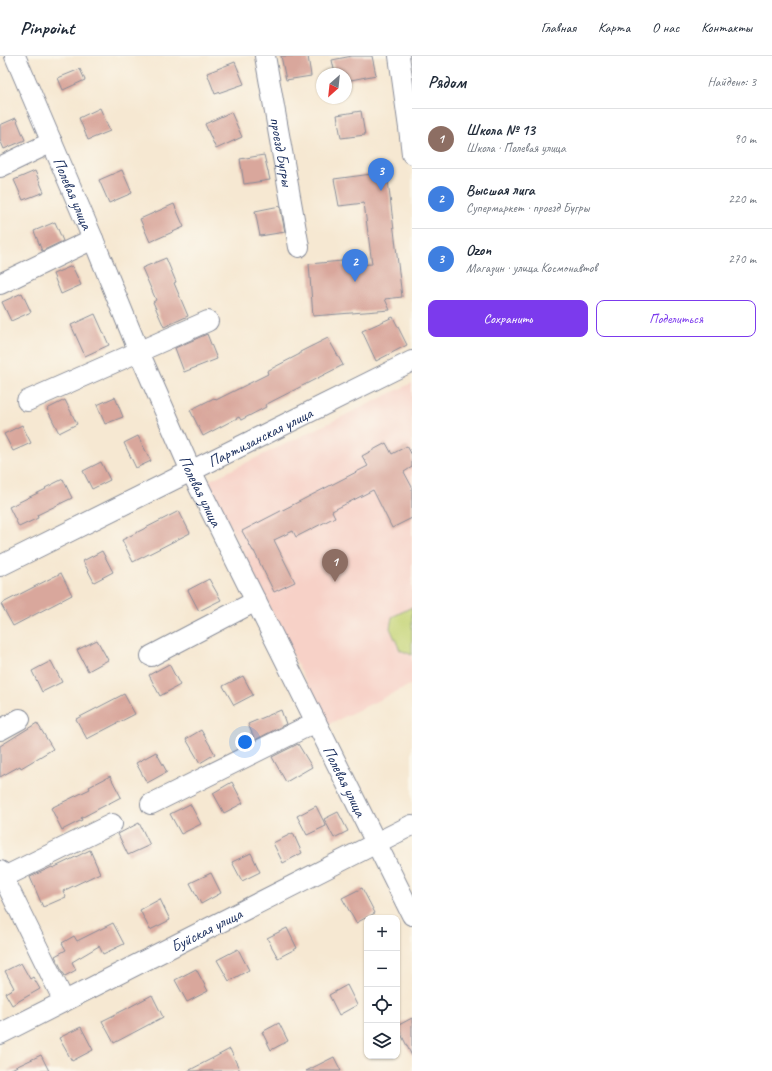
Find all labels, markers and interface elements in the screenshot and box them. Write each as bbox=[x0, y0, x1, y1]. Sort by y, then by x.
text: Pinpoint bbox=[20, 16, 74, 40]
text: Главная bbox=[541, 19, 576, 36]
text: Карта bbox=[598, 19, 630, 36]
text: О нас bbox=[652, 19, 679, 36]
text: Контакты bbox=[701, 19, 752, 36]
north arrow bbox=[316, 68, 352, 104]
text: Рядом bbox=[428, 72, 466, 93]
text: Найдено: 3 bbox=[708, 74, 756, 90]
street label: проезд Бугры bbox=[265, 116, 297, 189]
text: Школа № 13 bbox=[466, 121, 535, 140]
text: 1 bbox=[438, 131, 444, 147]
text: 90 m bbox=[734, 131, 756, 147]
text: Школа · Полевая улица bbox=[466, 140, 566, 156]
street label: Полевая улица bbox=[48, 154, 97, 234]
pin: 3 bbox=[368, 158, 394, 191]
text: Высшая лига bbox=[466, 181, 534, 200]
text: 2 bbox=[438, 191, 444, 207]
text: 220 m bbox=[728, 191, 756, 207]
text: Супермаркет · проезд Бугры bbox=[466, 200, 589, 216]
text: Ozon bbox=[466, 241, 491, 260]
pin: 2 bbox=[342, 249, 368, 282]
text: 3 bbox=[438, 251, 444, 267]
text: 270 m bbox=[728, 251, 756, 267]
text: Магазин · улица Космонавтов bbox=[466, 260, 597, 276]
button: Сохранить bbox=[428, 300, 588, 337]
button: Поделиться bbox=[596, 300, 756, 337]
street label: Партизанская улица bbox=[204, 403, 317, 472]
street label: Полевая улица bbox=[174, 453, 226, 531]
pin: 1 bbox=[322, 549, 348, 582]
your location bbox=[235, 732, 255, 752]
street label: Полевая улица bbox=[318, 743, 371, 821]
street label: Буйская улица bbox=[168, 903, 247, 957]
map controls bbox=[364, 915, 400, 1059]
button: + bbox=[364, 915, 400, 951]
button: − bbox=[364, 951, 400, 987]
button: locate bbox=[364, 987, 400, 1023]
button: layers bbox=[364, 1023, 400, 1059]

